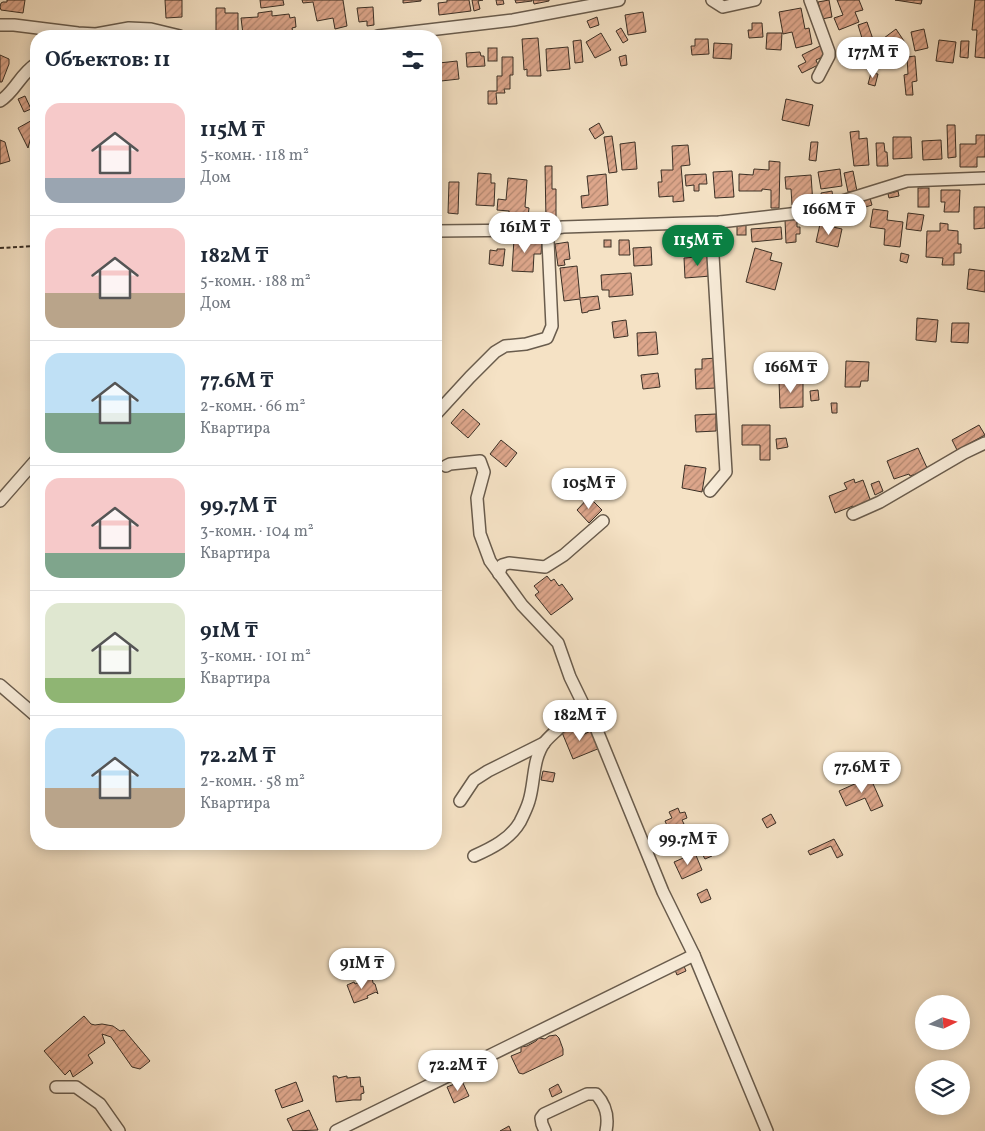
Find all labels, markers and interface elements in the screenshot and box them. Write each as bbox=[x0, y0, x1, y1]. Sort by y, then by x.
pin: 177M ₸ bbox=[832, 36, 914, 79]
text: 177M ₸ bbox=[848, 42, 898, 64]
text: Объектов: 11 bbox=[45, 46, 171, 75]
icon: filters bbox=[399, 46, 427, 74]
text: 115M ₸ bbox=[200, 116, 265, 145]
icon: home bbox=[85, 123, 145, 183]
text: 5-комн. · 118 m² bbox=[200, 145, 309, 167]
text: Дом bbox=[200, 167, 231, 189]
pin: 166M ₸ bbox=[788, 194, 870, 236]
text: 166M ₸ bbox=[802, 199, 856, 221]
pin: 161M ₸ bbox=[484, 212, 566, 254]
text: 161M ₸ bbox=[500, 217, 550, 239]
pin: 115M ₸ bbox=[657, 224, 739, 267]
text: 115M ₸ bbox=[673, 230, 723, 252]
text: 182M ₸ bbox=[200, 242, 269, 271]
icon: home bbox=[85, 248, 145, 308]
text: 5-комн. · 188 m² bbox=[200, 271, 311, 293]
text: Дом bbox=[200, 293, 231, 315]
pin: 166M ₸ bbox=[750, 352, 832, 394]
text: 166M ₸ bbox=[764, 357, 818, 379]
text: 77.6M ₸ bbox=[200, 367, 274, 396]
icon: home bbox=[85, 373, 145, 433]
text: 2-комн. · 66 m² bbox=[200, 396, 305, 418]
text: Квартира bbox=[200, 418, 270, 440]
pin: 105M ₸ bbox=[548, 468, 630, 510]
text: 105M ₸ bbox=[562, 473, 616, 495]
text: 99.7M ₸ bbox=[200, 492, 277, 521]
icon: home bbox=[85, 498, 145, 558]
text: 3-комн. · 104 m² bbox=[200, 521, 314, 543]
text: Квартира bbox=[200, 543, 270, 565]
text: 91M ₸ bbox=[200, 617, 258, 646]
icon: home bbox=[85, 623, 145, 683]
text: 3-комн. · 101 m² bbox=[200, 646, 311, 668]
text: Квартира bbox=[200, 668, 270, 690]
pin: 182M ₸ bbox=[539, 700, 621, 742]
text: 182M ₸ bbox=[554, 705, 606, 727]
text: 72.2M ₸ bbox=[200, 742, 276, 771]
icon: home bbox=[85, 748, 145, 808]
pin: 77.6M ₸ bbox=[816, 752, 908, 794]
text: 77.6M ₸ bbox=[834, 757, 890, 779]
text: 2-комн. · 58 m² bbox=[200, 771, 305, 793]
text: Квартира bbox=[200, 793, 270, 815]
pin: 99.7M ₸ bbox=[642, 824, 734, 866]
text: 99.7M ₸ bbox=[659, 829, 717, 851]
pin: 91M ₸ bbox=[327, 948, 397, 990]
text: 91M ₸ bbox=[340, 953, 384, 975]
north arrow bbox=[915, 995, 970, 1050]
map controls bbox=[915, 995, 970, 1115]
pin: 72.2M ₸ bbox=[412, 1050, 504, 1092]
text: 72.2M ₸ bbox=[429, 1055, 487, 1077]
button: layers bbox=[915, 1060, 970, 1115]

